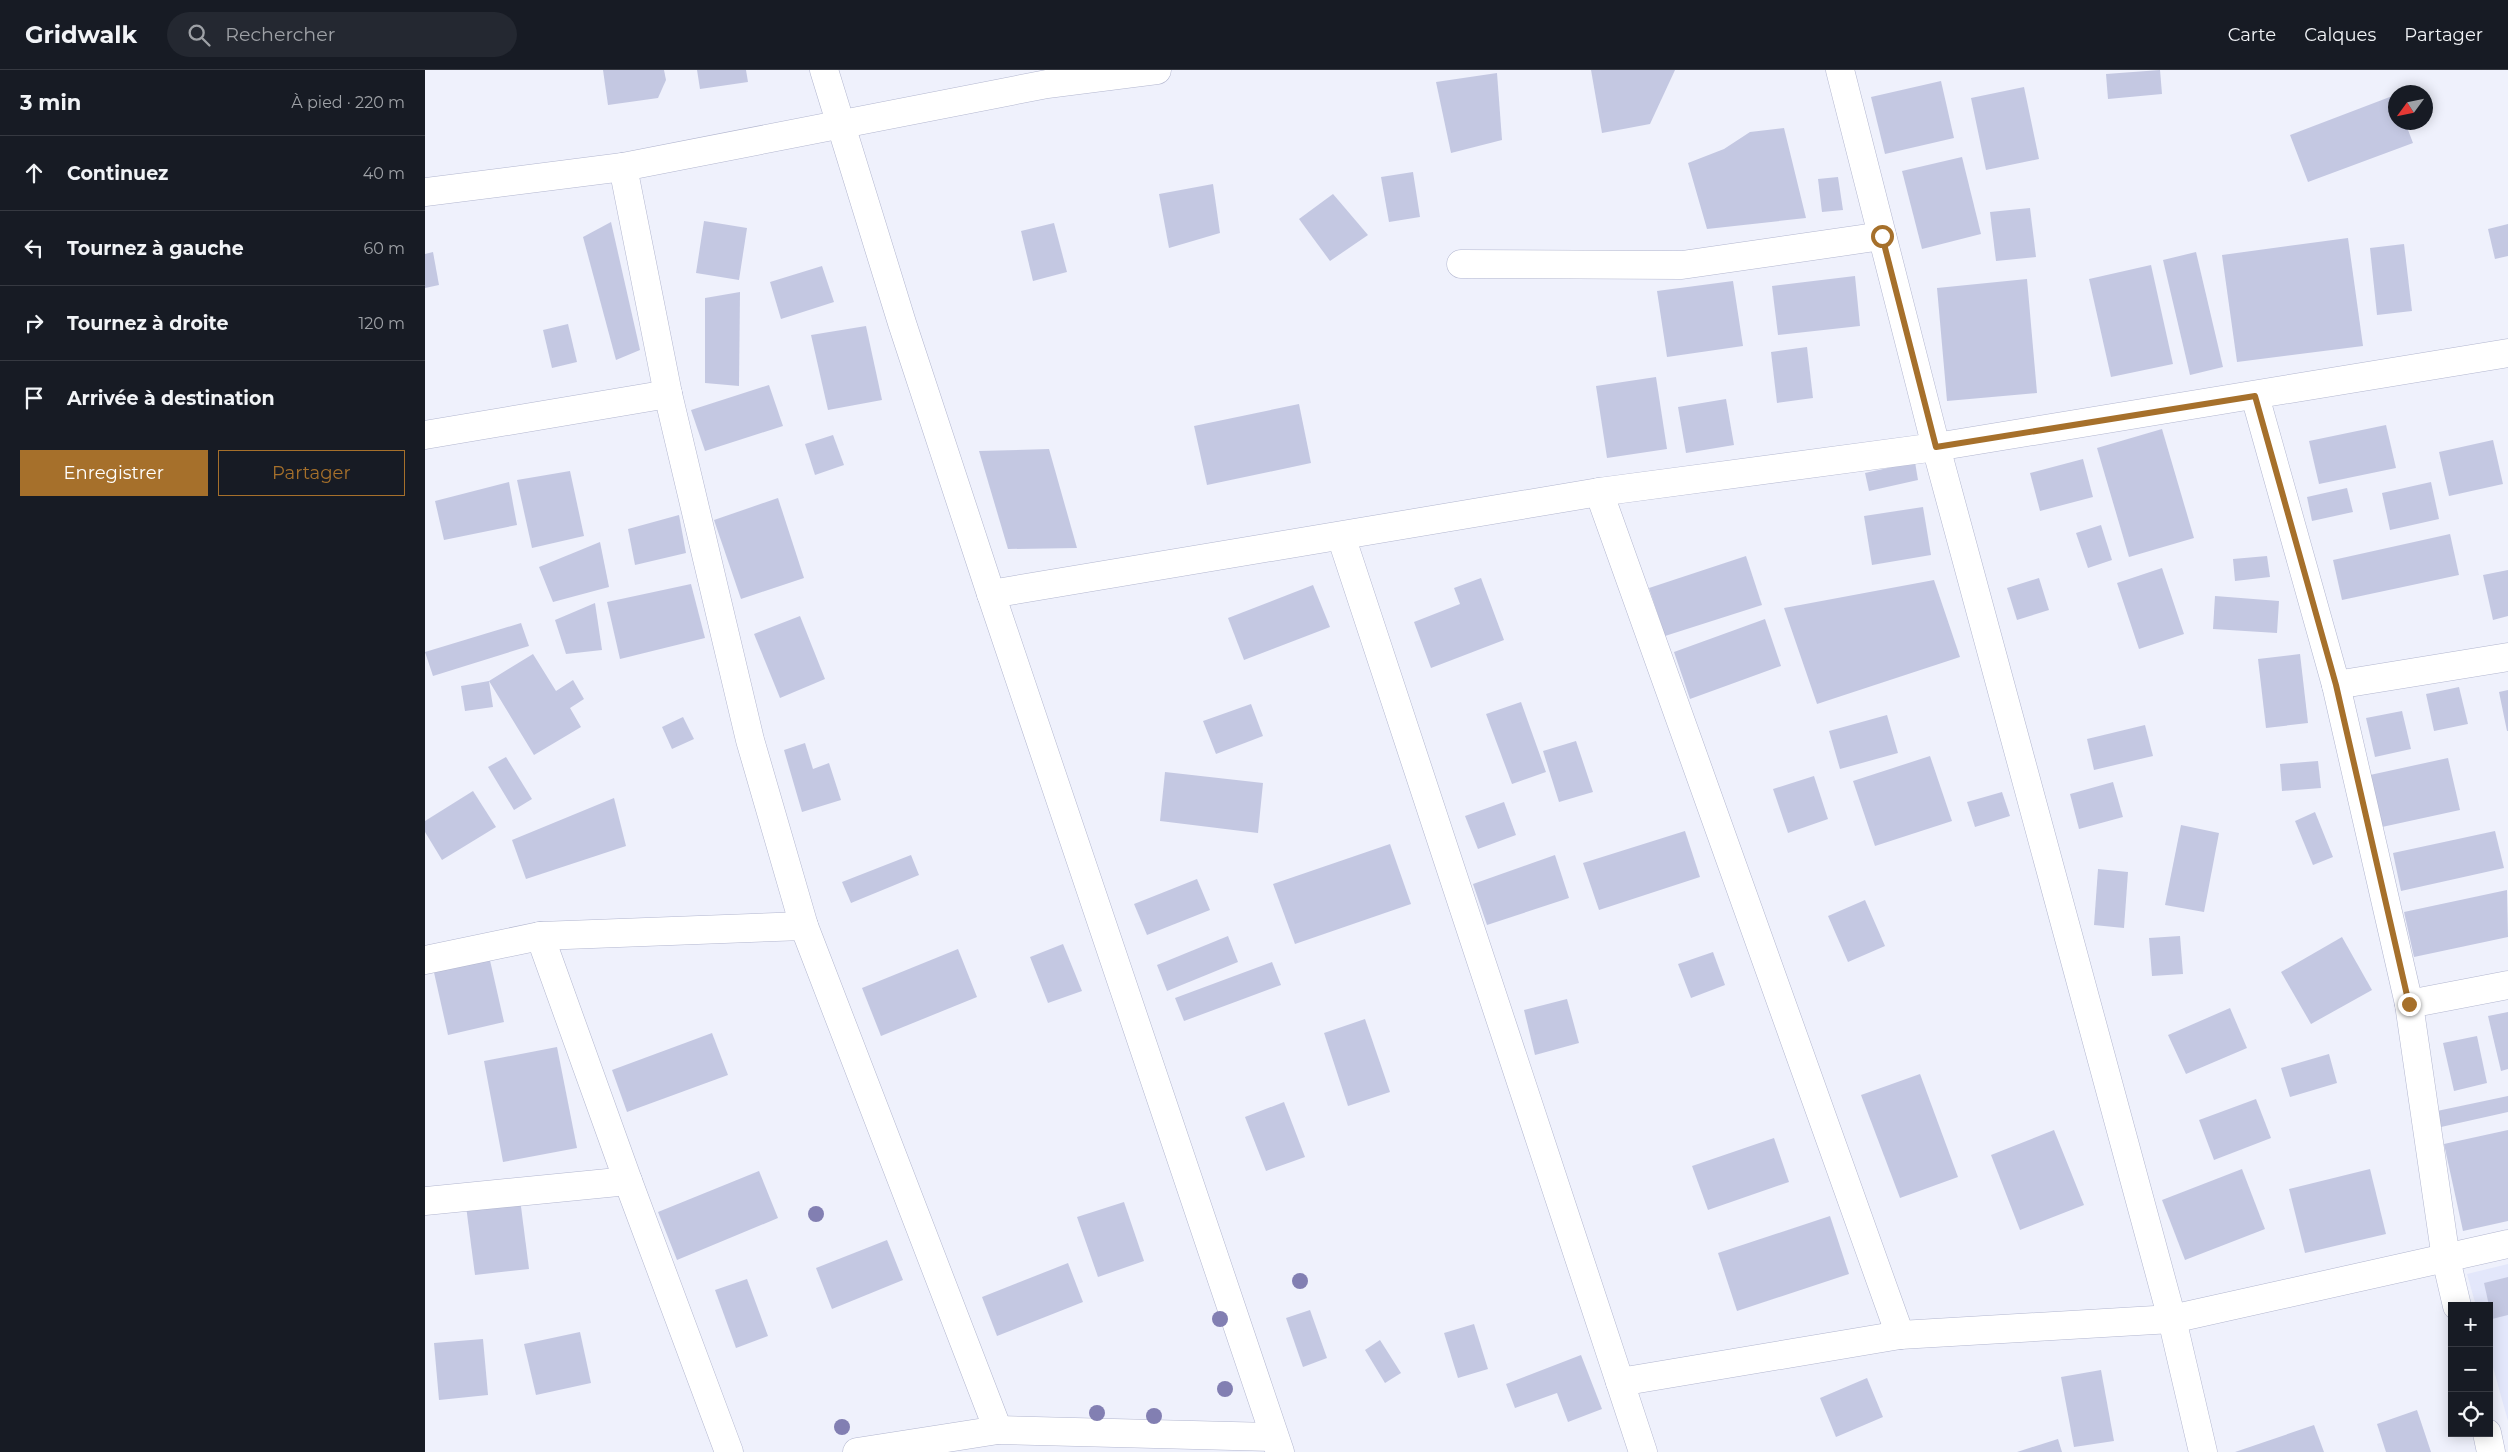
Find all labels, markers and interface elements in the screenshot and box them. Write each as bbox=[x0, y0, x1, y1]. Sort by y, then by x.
search box bbox=[167, 12, 517, 57]
text: Gridwalk bbox=[25, 20, 137, 49]
icon: search bbox=[185, 21, 213, 49]
text: Rechercher bbox=[225, 23, 335, 46]
text: Carte bbox=[2228, 24, 2276, 46]
text: Calques bbox=[2304, 24, 2376, 46]
text: Partager bbox=[2404, 24, 2483, 46]
north arrow bbox=[2388, 85, 2433, 130]
text: 3 min bbox=[20, 90, 81, 115]
text: À pied · 220 m bbox=[291, 93, 405, 112]
icon: ahead bbox=[20, 159, 48, 187]
text: Continuez bbox=[67, 162, 168, 185]
text: 40 m bbox=[363, 164, 405, 183]
route start bbox=[1871, 225, 1894, 248]
icon: left bbox=[20, 234, 48, 262]
text: Tournez à gauche bbox=[67, 237, 244, 260]
text: 60 m bbox=[363, 239, 405, 258]
icon: right bbox=[20, 309, 48, 337]
text: Tournez à droite bbox=[67, 312, 228, 335]
text: 120 m bbox=[358, 314, 405, 333]
icon: arrive bbox=[20, 384, 48, 412]
text: Arrivée à destination bbox=[67, 387, 275, 410]
button: Enregistrer bbox=[20, 450, 208, 496]
button: Partager bbox=[218, 450, 405, 496]
route end bbox=[2398, 993, 2421, 1016]
map controls bbox=[2448, 1302, 2493, 1437]
button: + bbox=[2448, 1302, 2493, 1347]
button: − bbox=[2448, 1347, 2493, 1392]
button: locate bbox=[2448, 1392, 2493, 1437]

